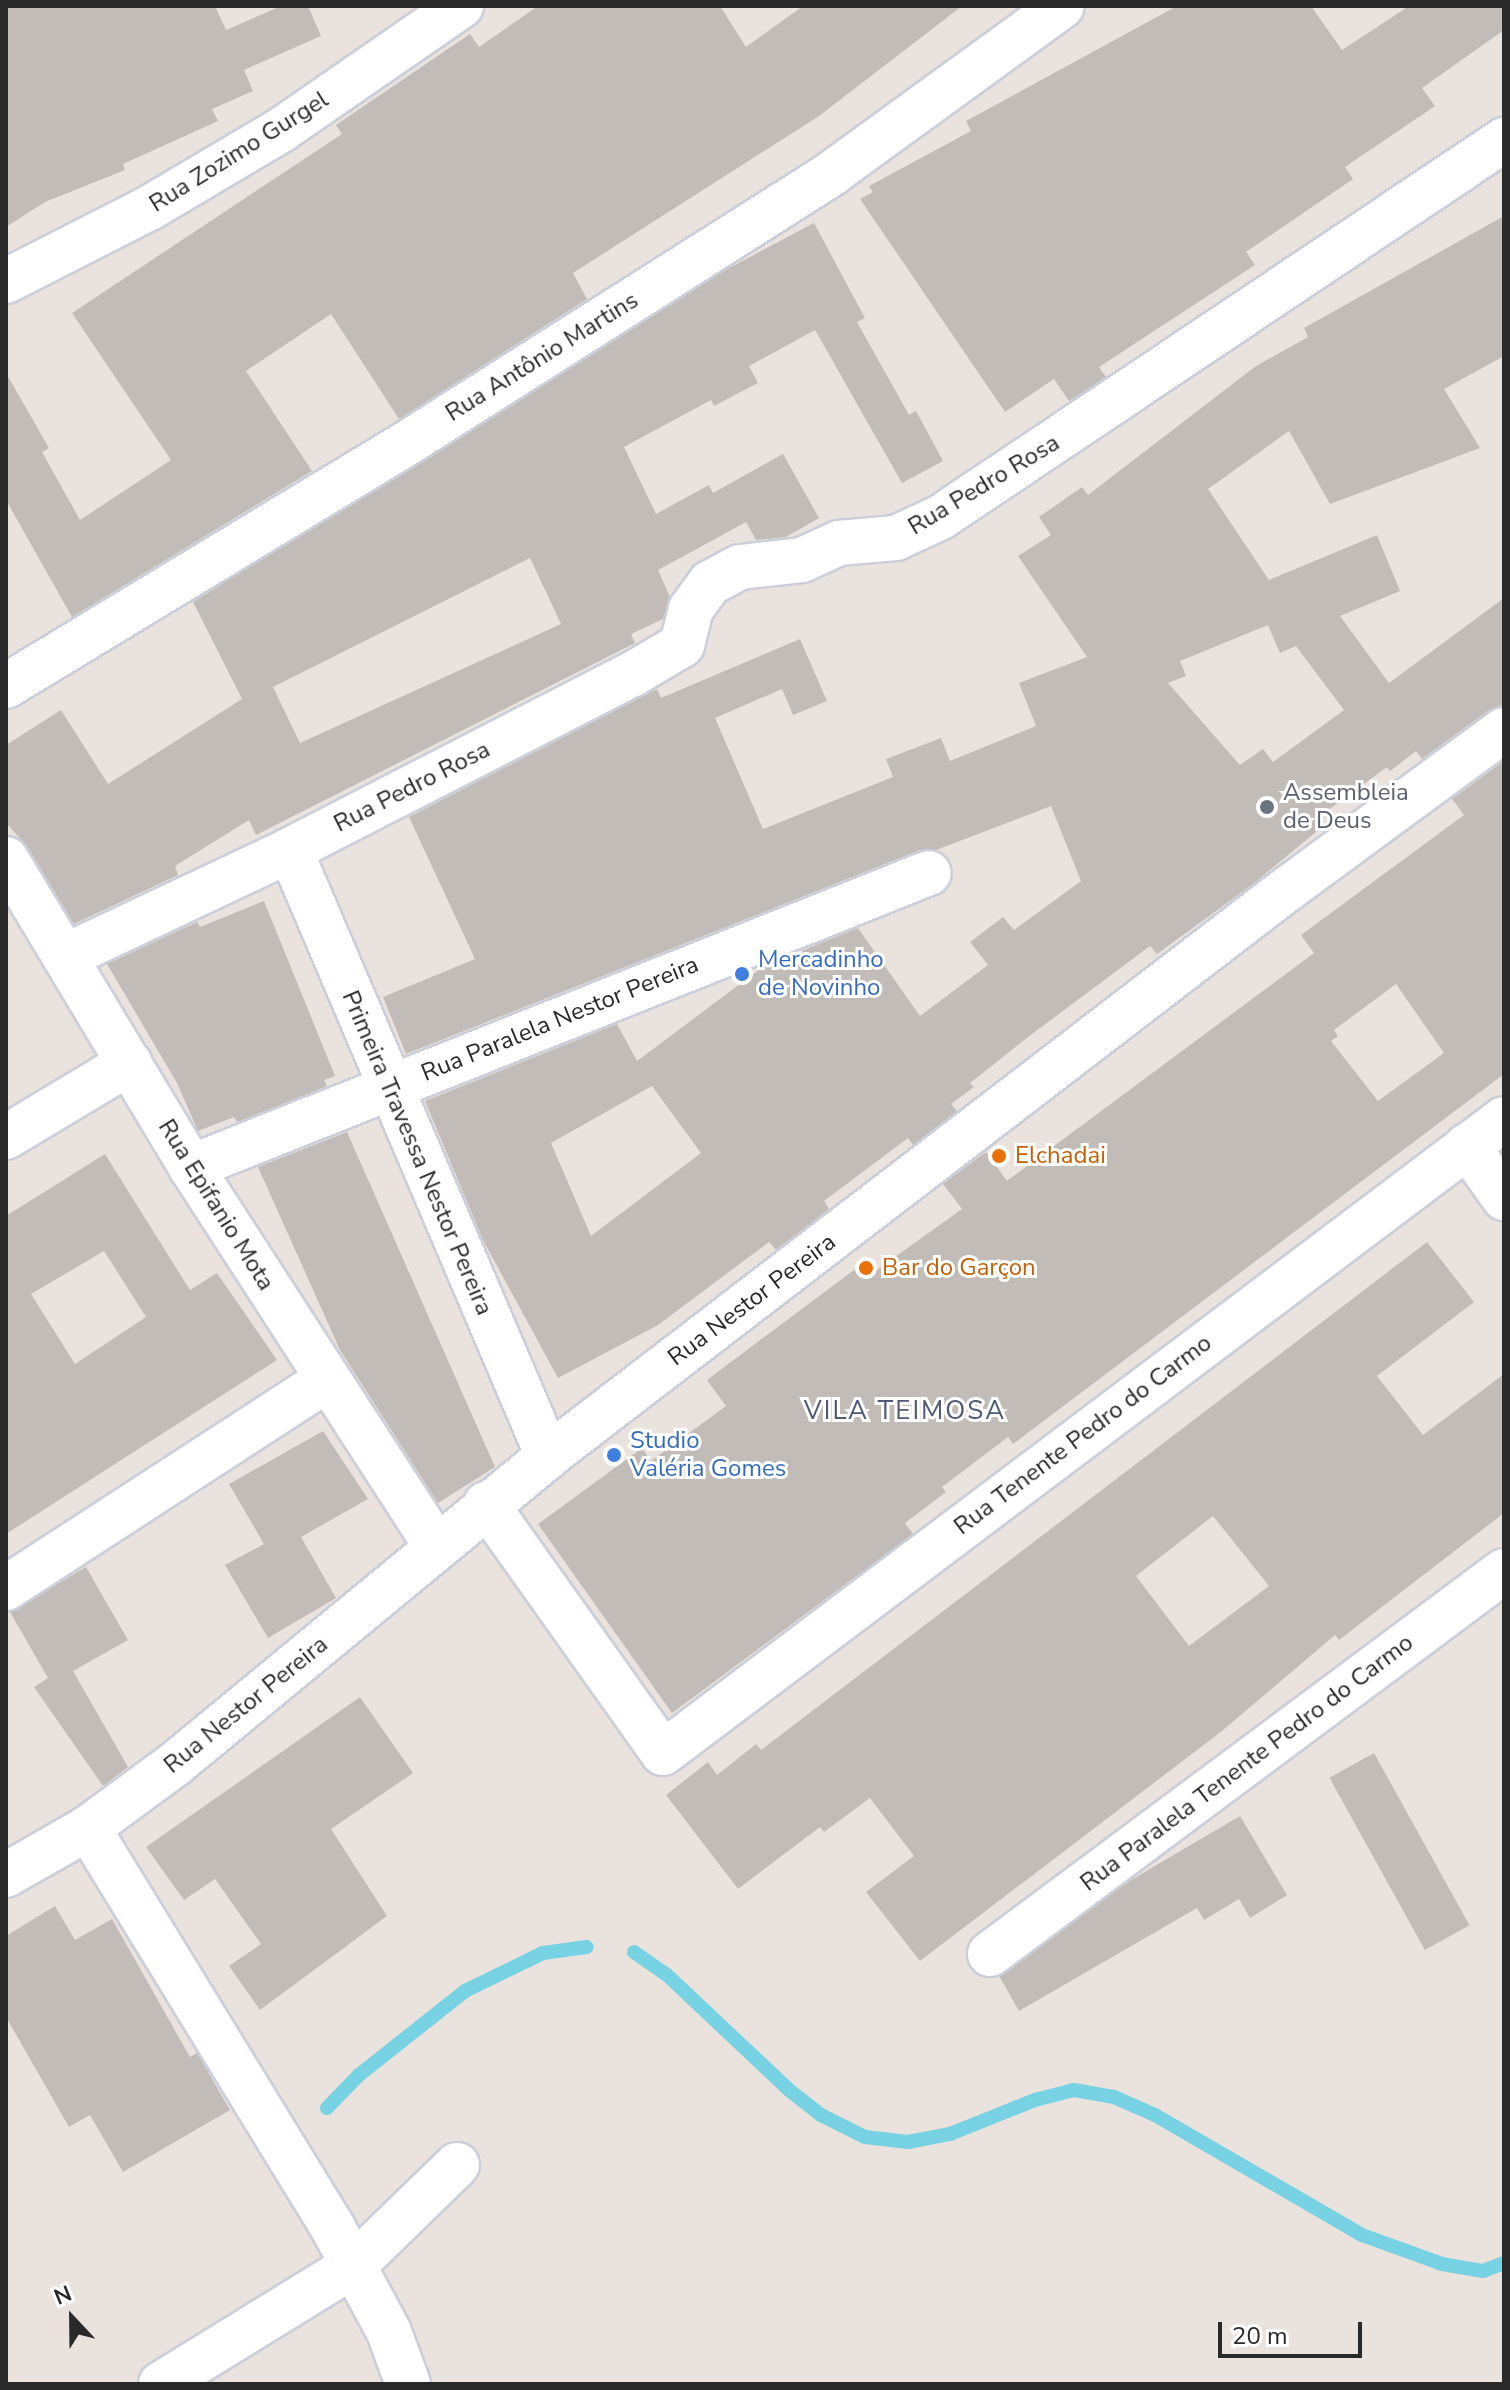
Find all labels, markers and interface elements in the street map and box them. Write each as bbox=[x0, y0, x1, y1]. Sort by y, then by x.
street label: Rua Zozimo Gurgel bbox=[144, 85, 334, 219]
street label: Rua Antônio Martins bbox=[440, 286, 644, 428]
street label: Rua Pedro Rosa bbox=[903, 429, 1065, 541]
street label: Rua Pedro Rosa bbox=[329, 735, 495, 839]
place label: Assembleia de Deus bbox=[1283, 779, 1409, 835]
marker: Assembleia de Deus bbox=[1258, 798, 1276, 816]
place label: Mercadinho de Novinho bbox=[758, 946, 884, 1002]
street label: Rua Paralela Nestor Pereira bbox=[417, 950, 703, 1088]
marker: Mercadinho de Novinho bbox=[733, 965, 751, 983]
street label: Primeira Travessa Nestor Pereira bbox=[335, 986, 499, 1320]
street label: Rua Epifanio Mota bbox=[152, 1114, 280, 1296]
place label: Elchadai bbox=[1015, 1142, 1106, 1170]
marker: Elchadai bbox=[990, 1147, 1008, 1165]
street label: Rua Nestor Pereira bbox=[663, 1228, 841, 1372]
place label: Bar do Garçon bbox=[882, 1254, 1036, 1282]
marker: Bar do Garçon bbox=[857, 1259, 875, 1277]
street label: Rua Tenente Pedro do Carmo bbox=[949, 1329, 1217, 1541]
district label: VILA TEIMOSA bbox=[804, 1395, 1006, 1427]
place label: Studio Valéria Gomes bbox=[630, 1427, 786, 1483]
marker: Studio Valéria Gomes bbox=[605, 1446, 623, 1464]
street label: Rua Paralela Tenente Pedro do Carmo bbox=[1075, 1628, 1419, 1898]
street label: Rua Nestor Pereira bbox=[158, 1630, 334, 1780]
north arrow bbox=[32, 2278, 112, 2358]
text: N bbox=[50, 2279, 76, 2313]
scale bar bbox=[1222, 2306, 1366, 2356]
text: 20 m bbox=[1232, 2320, 1288, 2352]

